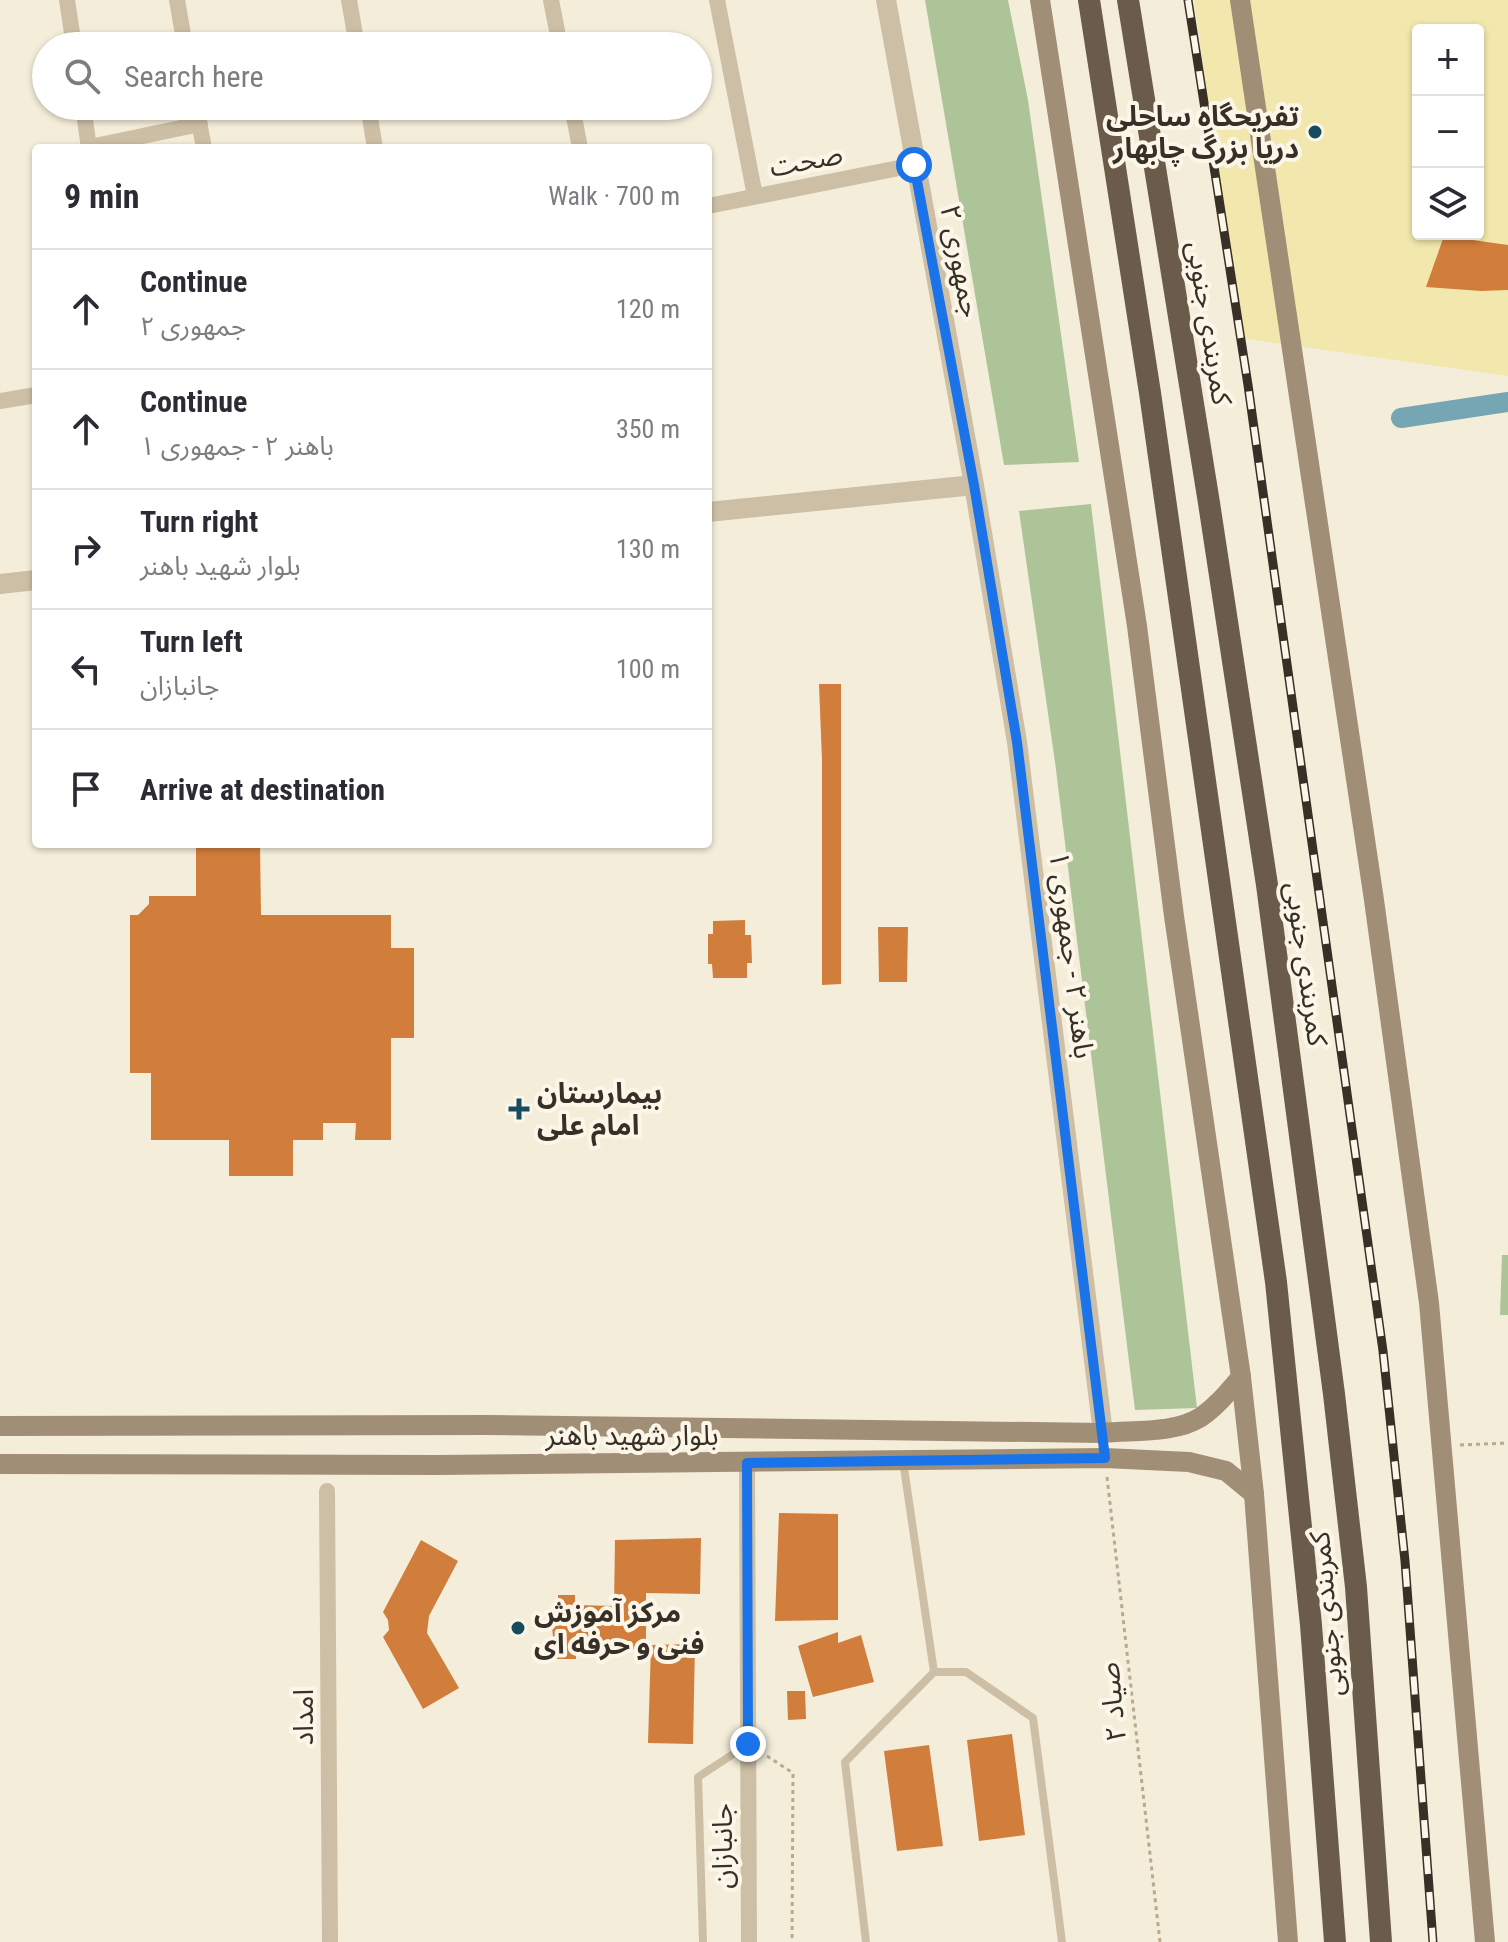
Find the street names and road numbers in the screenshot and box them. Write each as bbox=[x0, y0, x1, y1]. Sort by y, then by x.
street label: صحت bbox=[767, 137, 845, 184]
street label: جمهوری ۲ bbox=[933, 202, 988, 320]
street label: کمربندی جنوبی bbox=[1180, 239, 1239, 408]
street label: باهنر ۲ - جمهوری ۱ bbox=[1042, 849, 1101, 1061]
street label: کمربندی جنوبی bbox=[1279, 880, 1334, 1049]
street label: بلوار شهید باهنر bbox=[545, 1419, 718, 1452]
street label: کمربندی جنوبی bbox=[1303, 1530, 1350, 1698]
street label: صیاد ۲ bbox=[1092, 1661, 1133, 1743]
street label: امداد bbox=[287, 1689, 320, 1745]
street label: جانبازان bbox=[706, 1803, 739, 1889]

